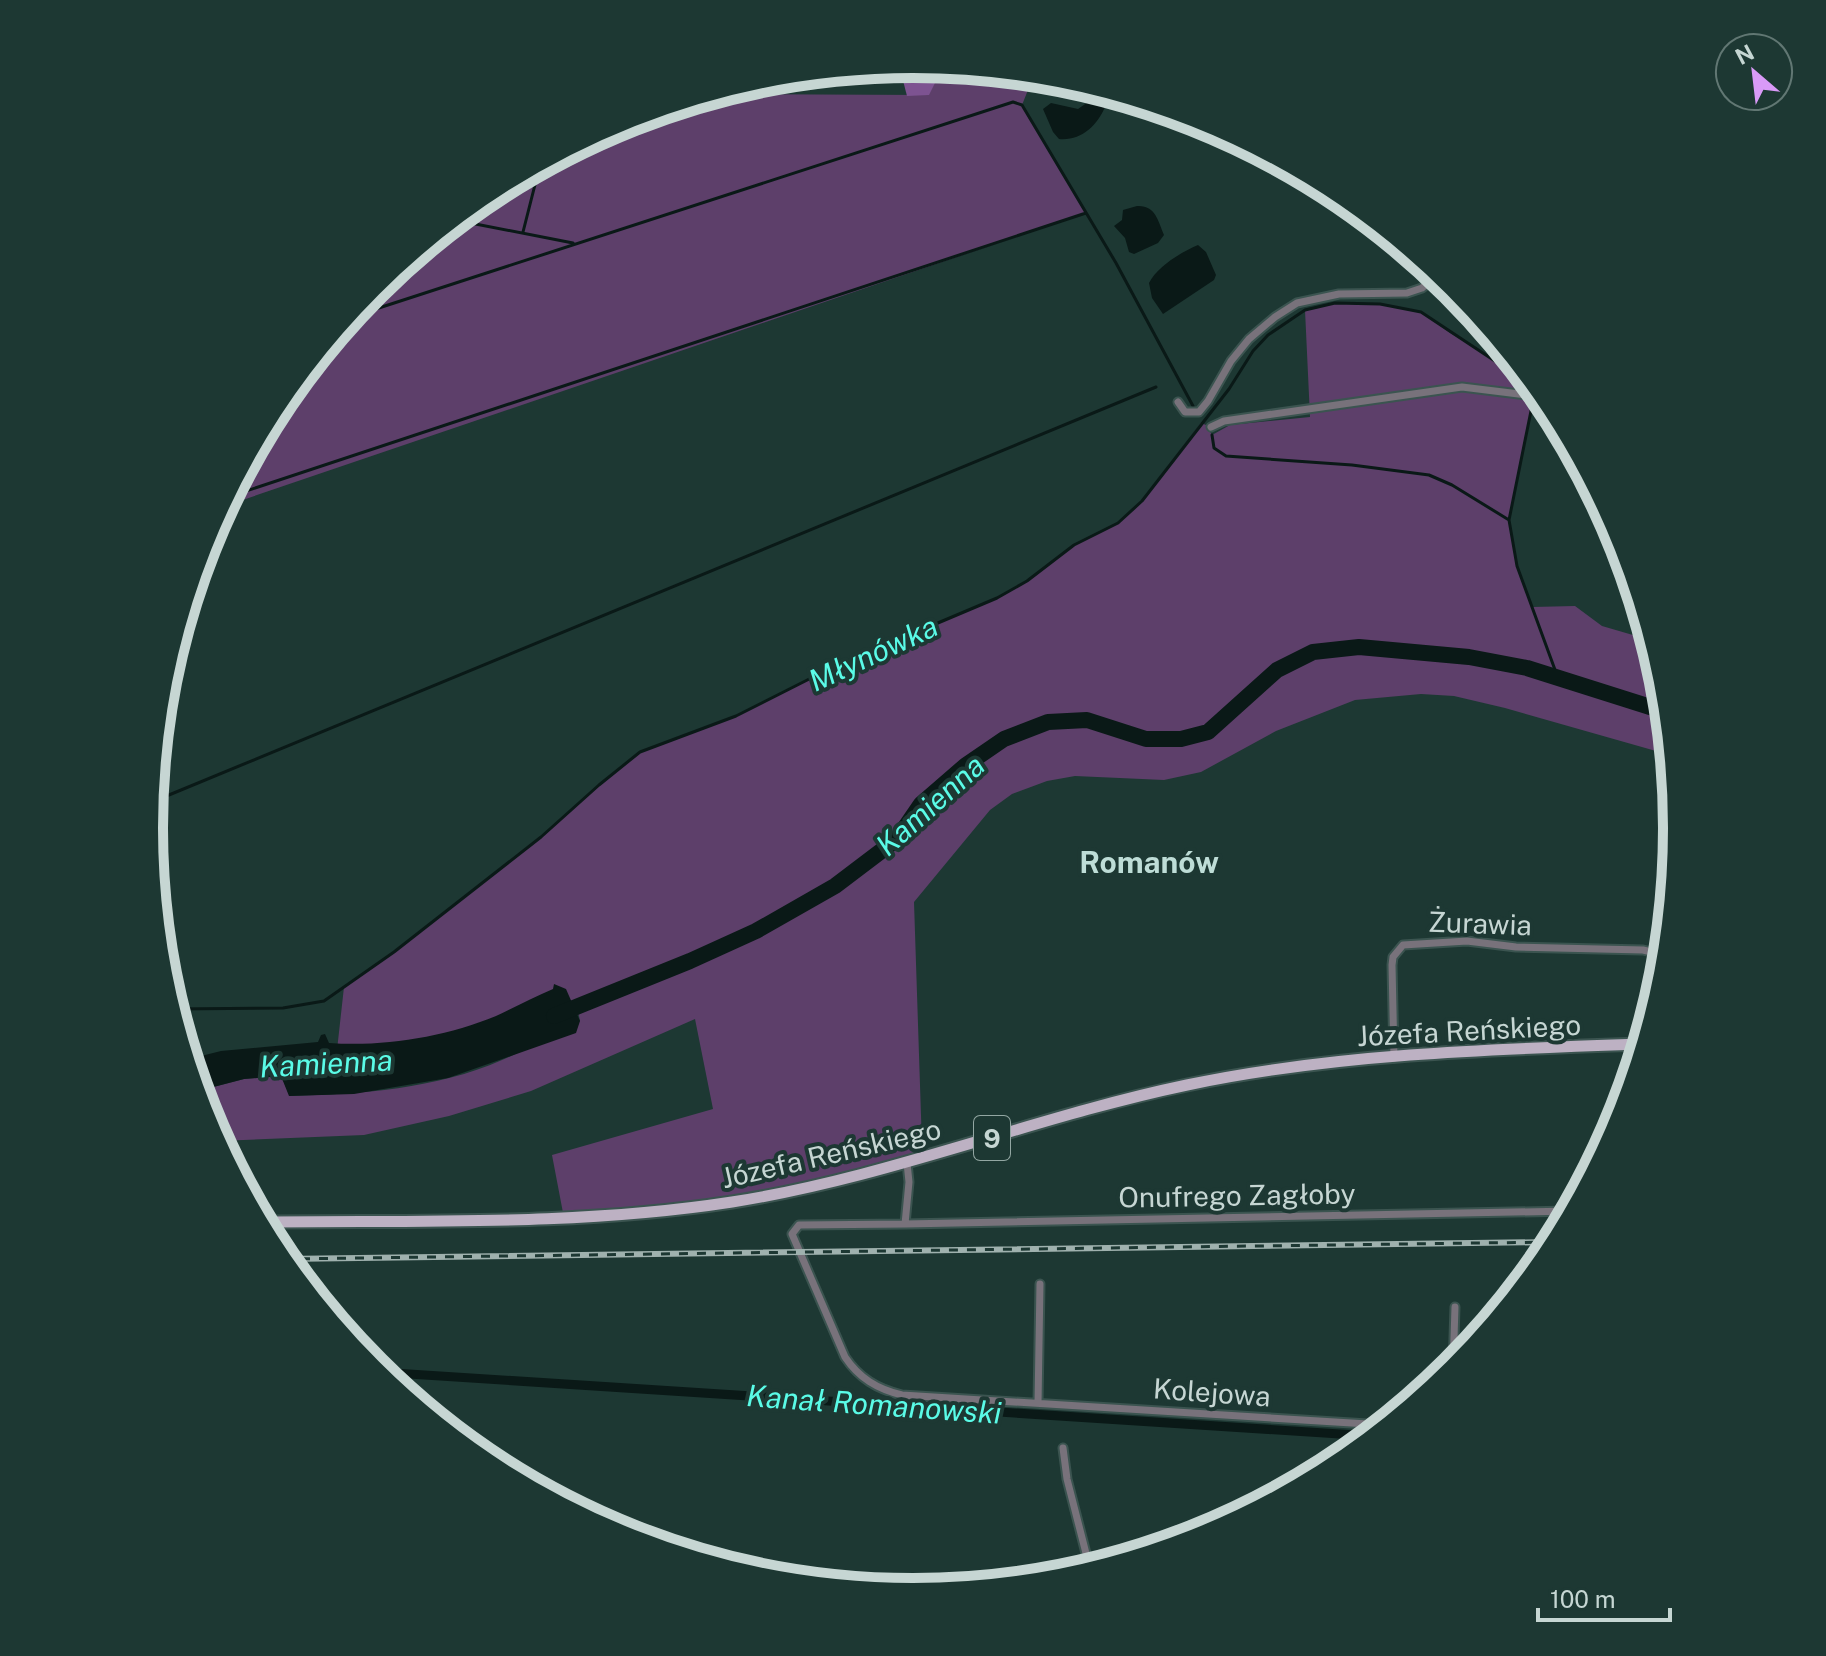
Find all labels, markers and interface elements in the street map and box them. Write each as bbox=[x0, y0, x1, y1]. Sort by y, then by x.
north arrow bbox=[1714, 32, 1794, 112]
text: N bbox=[1731, 39, 1758, 70]
water label: Młynówka bbox=[803, 608, 943, 698]
water label: Kamienna bbox=[868, 747, 992, 863]
district label: Romanów bbox=[1079, 844, 1219, 880]
street label: Żurawia bbox=[1428, 905, 1532, 941]
street label: Józefa Reńskiego bbox=[1356, 1008, 1582, 1052]
water label: Kamienna bbox=[258, 1042, 394, 1084]
street label: Józefa Reńskiego bbox=[718, 1112, 944, 1194]
road number: 9 bbox=[974, 1116, 1010, 1160]
street label: Onufrego Zagłoby bbox=[1118, 1176, 1356, 1214]
street label: Kolejowa bbox=[1152, 1371, 1272, 1413]
water label: Kanał Romanowski bbox=[745, 1377, 1003, 1431]
scale bar bbox=[1538, 1572, 1670, 1622]
text: 100 m bbox=[1550, 1585, 1616, 1613]

